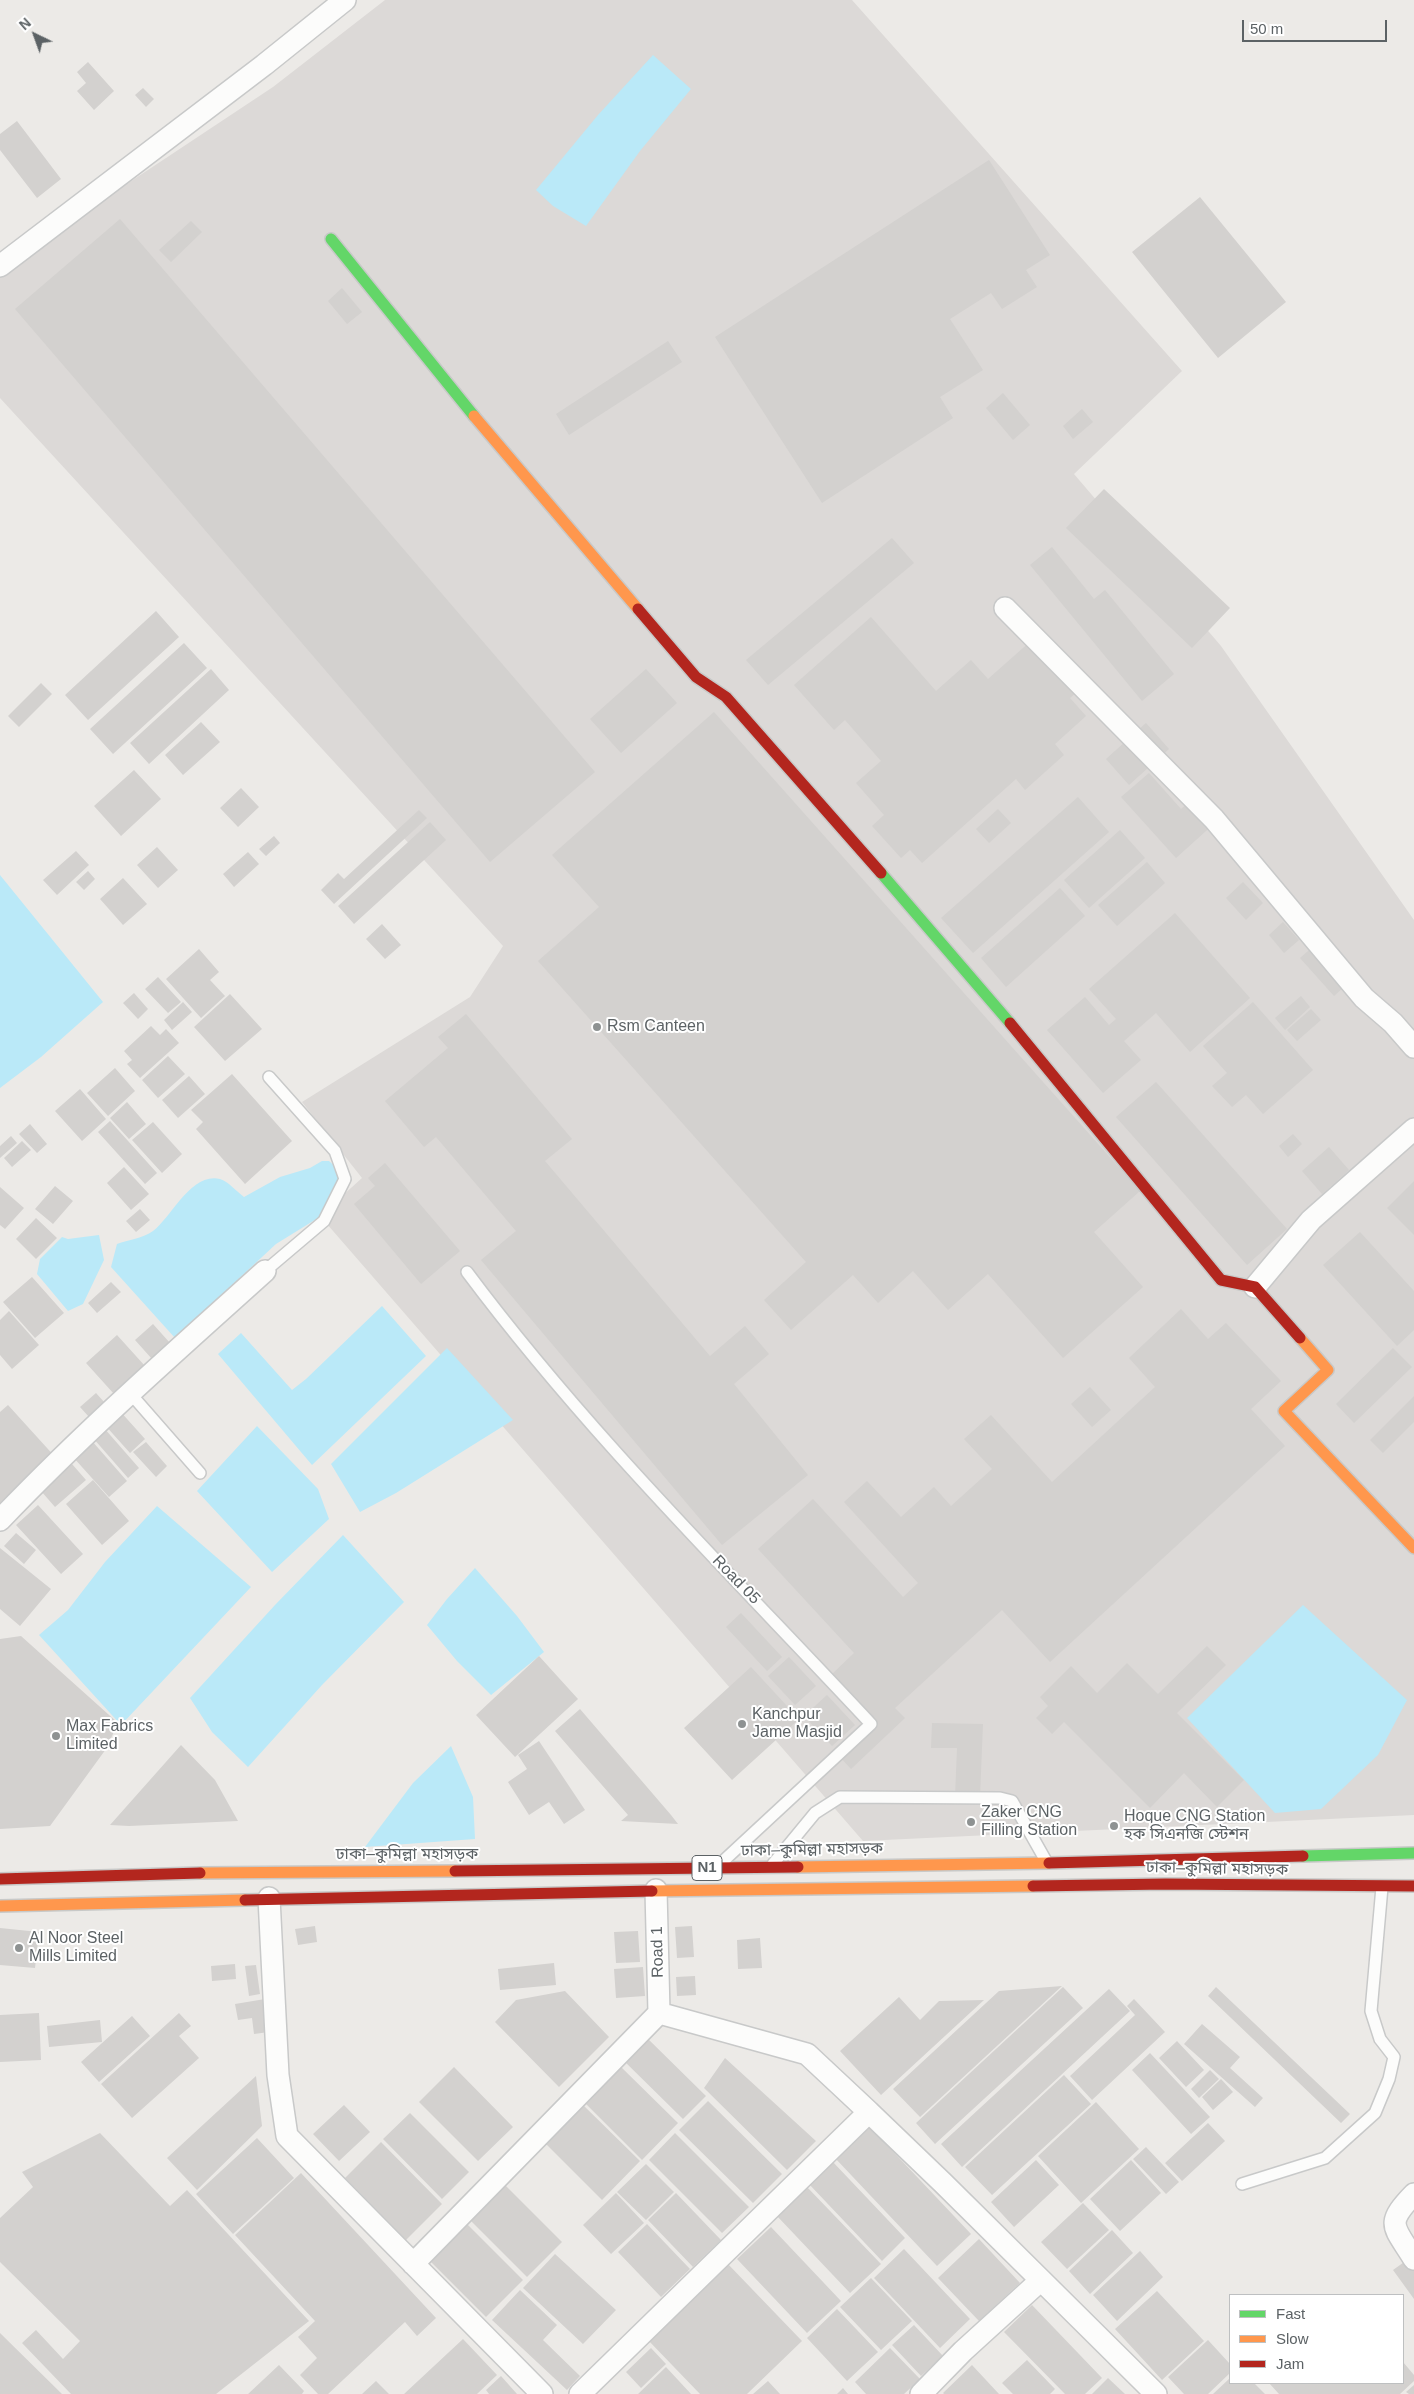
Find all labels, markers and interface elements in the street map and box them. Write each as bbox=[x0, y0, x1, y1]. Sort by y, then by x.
north arrow bbox=[10, 10, 60, 60]
scale bar bbox=[1244, 10, 1389, 42]
text: N bbox=[16, 15, 34, 33]
text: 50 m bbox=[1250, 20, 1283, 37]
place label: Rsm Canteen bbox=[607, 1017, 705, 1037]
marker: Rsm Canteen bbox=[591, 1021, 603, 1033]
street label: Road 05 bbox=[708, 1552, 764, 1608]
place label: Kanchpur Jame Masjid bbox=[752, 1705, 842, 1743]
place label: Max Fabrics Limited bbox=[66, 1717, 153, 1755]
marker: Kanchpur Jame Masjid bbox=[736, 1718, 748, 1730]
marker: Max Fabrics Limited bbox=[50, 1730, 62, 1742]
place label: Zaker CNG Filling Station bbox=[981, 1803, 1077, 1841]
place label: Hoque CNG Station হক সিএনজি স্টেশন bbox=[1124, 1807, 1265, 1845]
marker: Zaker CNG Filling Station bbox=[965, 1816, 977, 1828]
marker: Hoque CNG Station হক সিএনজি স্টেশন bbox=[1108, 1820, 1120, 1832]
street label: ঢাকা–কুমিল্লা মহাসড়ক bbox=[741, 1839, 883, 1861]
street label: ঢাকা–কুমিল্লা মহাসড়ক bbox=[336, 1845, 478, 1865]
road number: N1 bbox=[692, 1856, 722, 1880]
street label: ঢাকা–কুমিল্লা মহাসড়ক bbox=[1146, 1858, 1288, 1880]
street label: Road 1 bbox=[648, 1926, 668, 1978]
place label: Al Noor Steel Mills Limited bbox=[29, 1929, 123, 1967]
marker: Al Noor Steel Mills Limited bbox=[13, 1942, 25, 1954]
legend bbox=[1229, 2294, 1404, 2384]
text: Fast bbox=[1276, 2305, 1305, 2322]
text: Slow bbox=[1276, 2330, 1309, 2347]
text: Jam bbox=[1276, 2355, 1304, 2372]

